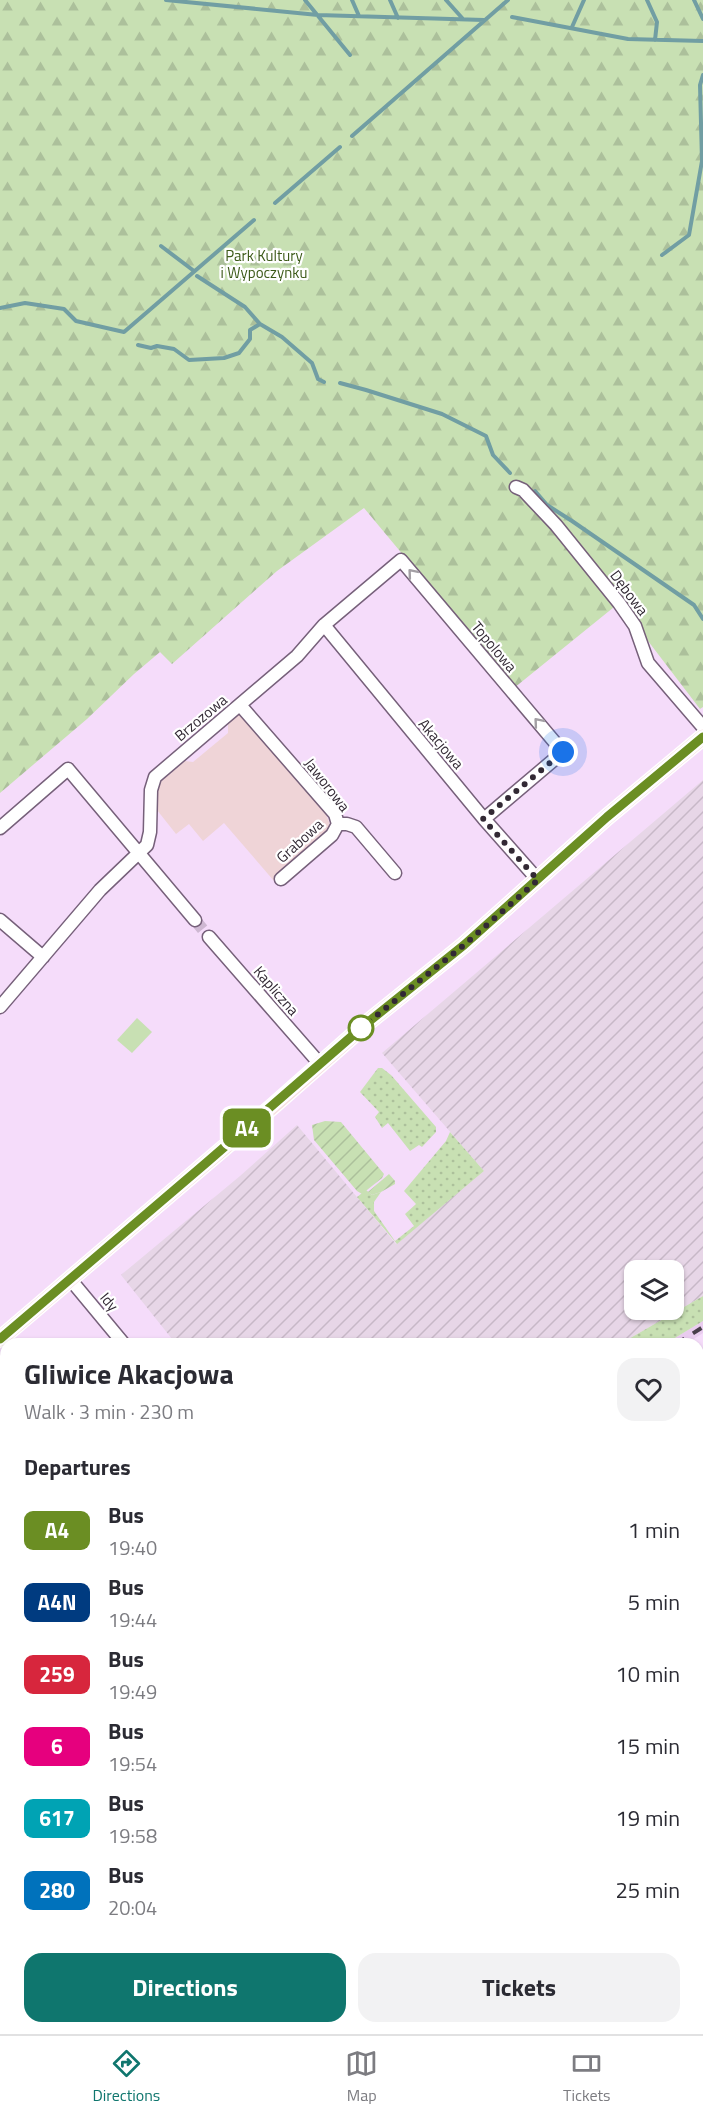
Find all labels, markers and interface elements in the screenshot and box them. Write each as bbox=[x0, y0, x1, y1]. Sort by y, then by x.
park label: Park Kultury i Wypoczynku bbox=[221, 244, 307, 284]
street label: Dębowa bbox=[605, 565, 654, 621]
one-way arrow bbox=[408, 569, 419, 580]
street label: Topolowa bbox=[466, 616, 523, 678]
street label: Brzozowa bbox=[169, 688, 232, 747]
street label: Akacjowa bbox=[413, 713, 470, 774]
one-way arrow bbox=[534, 718, 545, 729]
your location bbox=[548, 737, 578, 767]
street label: Jaworowa bbox=[299, 753, 356, 817]
street label: Grabowa bbox=[271, 813, 329, 868]
street label: Kapliczna bbox=[248, 961, 305, 1021]
unlabelled marker bbox=[348, 1015, 374, 1041]
line badge: A4 bbox=[220, 1108, 274, 1148]
text: A4 bbox=[235, 1112, 259, 1144]
map controls bbox=[624, 1260, 684, 1320]
button: layers bbox=[624, 1260, 684, 1320]
street label: Idy bbox=[95, 1287, 124, 1316]
text: Gliwice Akacjowa bbox=[24, 1352, 234, 1395]
button: heart bbox=[617, 1358, 680, 1421]
text: Walk · 3 min · 230 m bbox=[24, 1396, 194, 1427]
text: Departures bbox=[24, 1450, 131, 1484]
text: Bus bbox=[108, 1498, 144, 1532]
text: 1 min bbox=[628, 1513, 680, 1547]
text: A4 bbox=[45, 1514, 69, 1546]
text: 19:40 bbox=[108, 1532, 157, 1563]
text: Bus bbox=[108, 1570, 144, 1604]
text: 5 min bbox=[628, 1585, 680, 1619]
text: A4N bbox=[38, 1586, 76, 1618]
text: 19:44 bbox=[108, 1604, 157, 1635]
text: Bus bbox=[108, 1642, 144, 1676]
text: 10 min bbox=[615, 1657, 680, 1691]
text: 259 bbox=[39, 1658, 75, 1690]
text: 19:49 bbox=[108, 1676, 157, 1707]
text: Bus bbox=[108, 1714, 144, 1748]
text: 15 min bbox=[615, 1729, 680, 1763]
text: 6 bbox=[51, 1730, 63, 1762]
text: 19:54 bbox=[108, 1748, 157, 1779]
text: Bus bbox=[108, 1786, 144, 1820]
text: 19 min bbox=[615, 1801, 680, 1835]
text: 617 bbox=[39, 1802, 75, 1834]
text: 19:58 bbox=[108, 1820, 157, 1851]
text: Bus bbox=[108, 1858, 144, 1892]
text: 25 min bbox=[615, 1873, 680, 1907]
text: 280 bbox=[39, 1874, 75, 1906]
text: 20:04 bbox=[108, 1892, 157, 1923]
button: Directions bbox=[24, 1953, 346, 2022]
button: Tickets bbox=[358, 1953, 680, 2022]
tab: Directions bbox=[92, 2047, 160, 2107]
tab: Map bbox=[345, 2047, 378, 2107]
tab: Tickets bbox=[563, 2047, 611, 2107]

